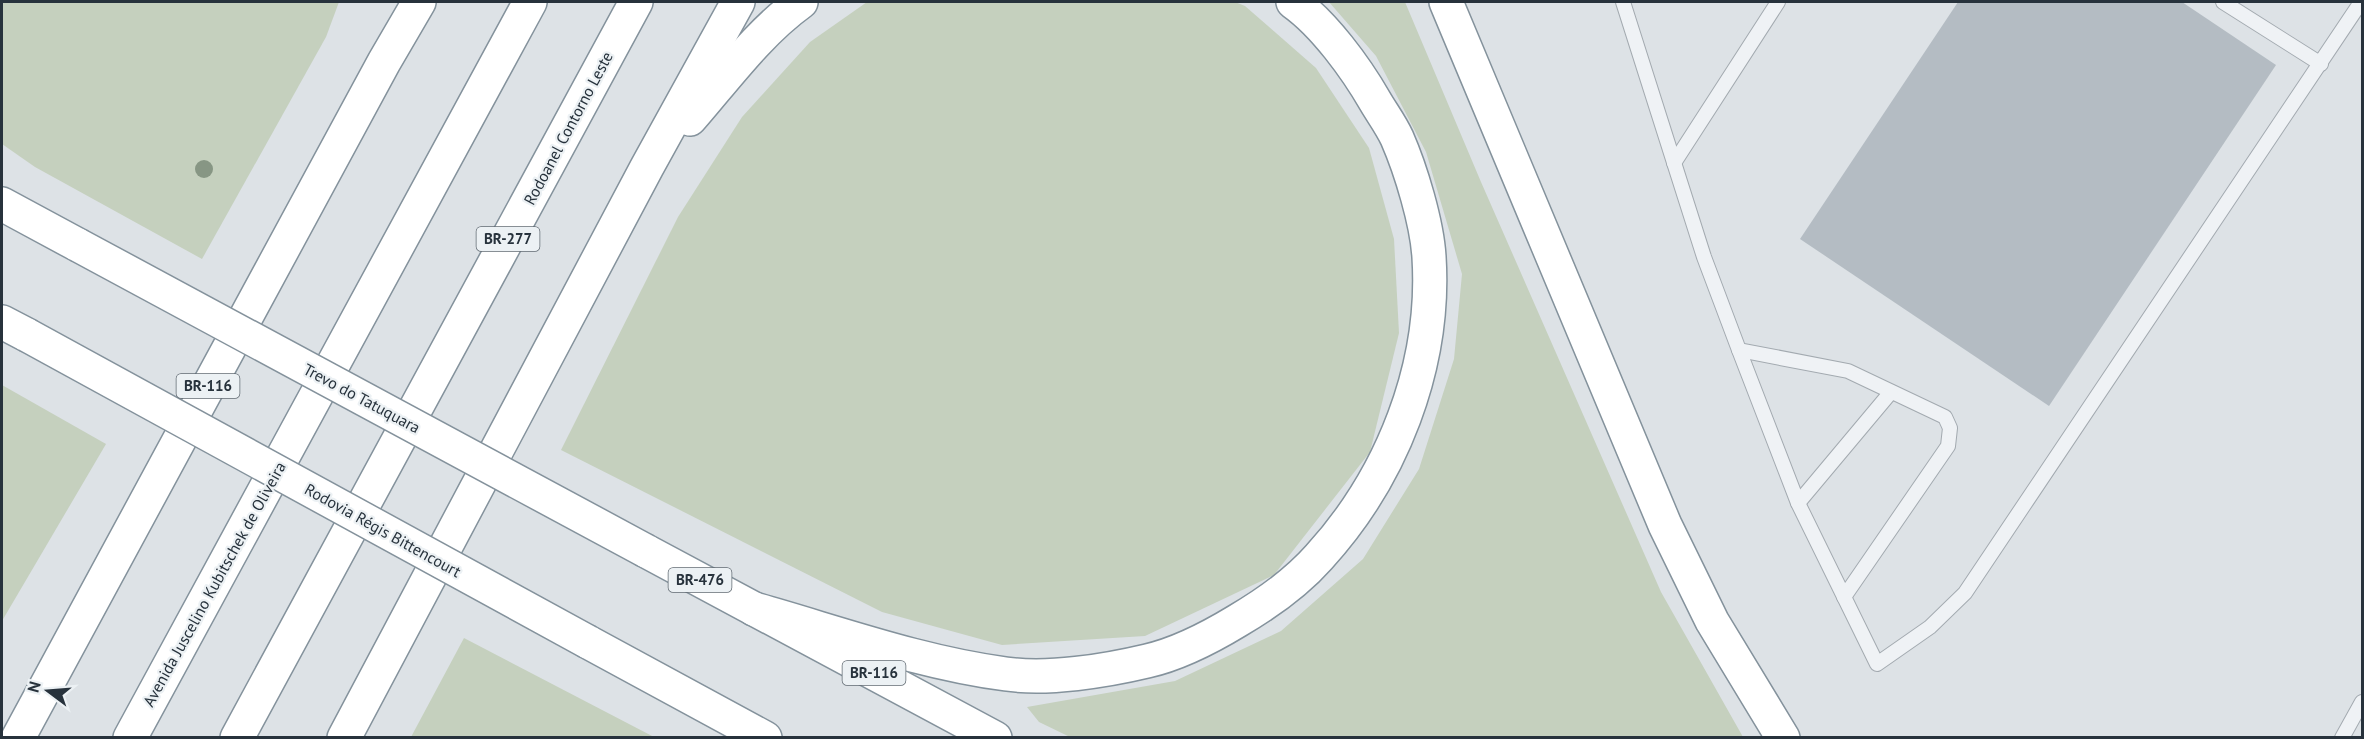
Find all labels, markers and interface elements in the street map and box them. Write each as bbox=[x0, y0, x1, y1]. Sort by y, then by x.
street label: Rodoanel Contorno Leste bbox=[519, 48, 617, 208]
road number: BR-277 bbox=[476, 227, 540, 251]
street label: Trevo do Tatuquara bbox=[300, 359, 424, 437]
road number: BR-116 bbox=[176, 374, 240, 398]
street label: Avenida Juscelino Kubitschek de Oliveira bbox=[138, 458, 290, 710]
street label: Rodovia Régis Bittencourt bbox=[301, 479, 465, 582]
road number: BR-476 bbox=[668, 568, 732, 592]
north arrow bbox=[18, 661, 78, 721]
road number: BR-116 bbox=[842, 661, 906, 685]
text: N bbox=[23, 679, 45, 695]

